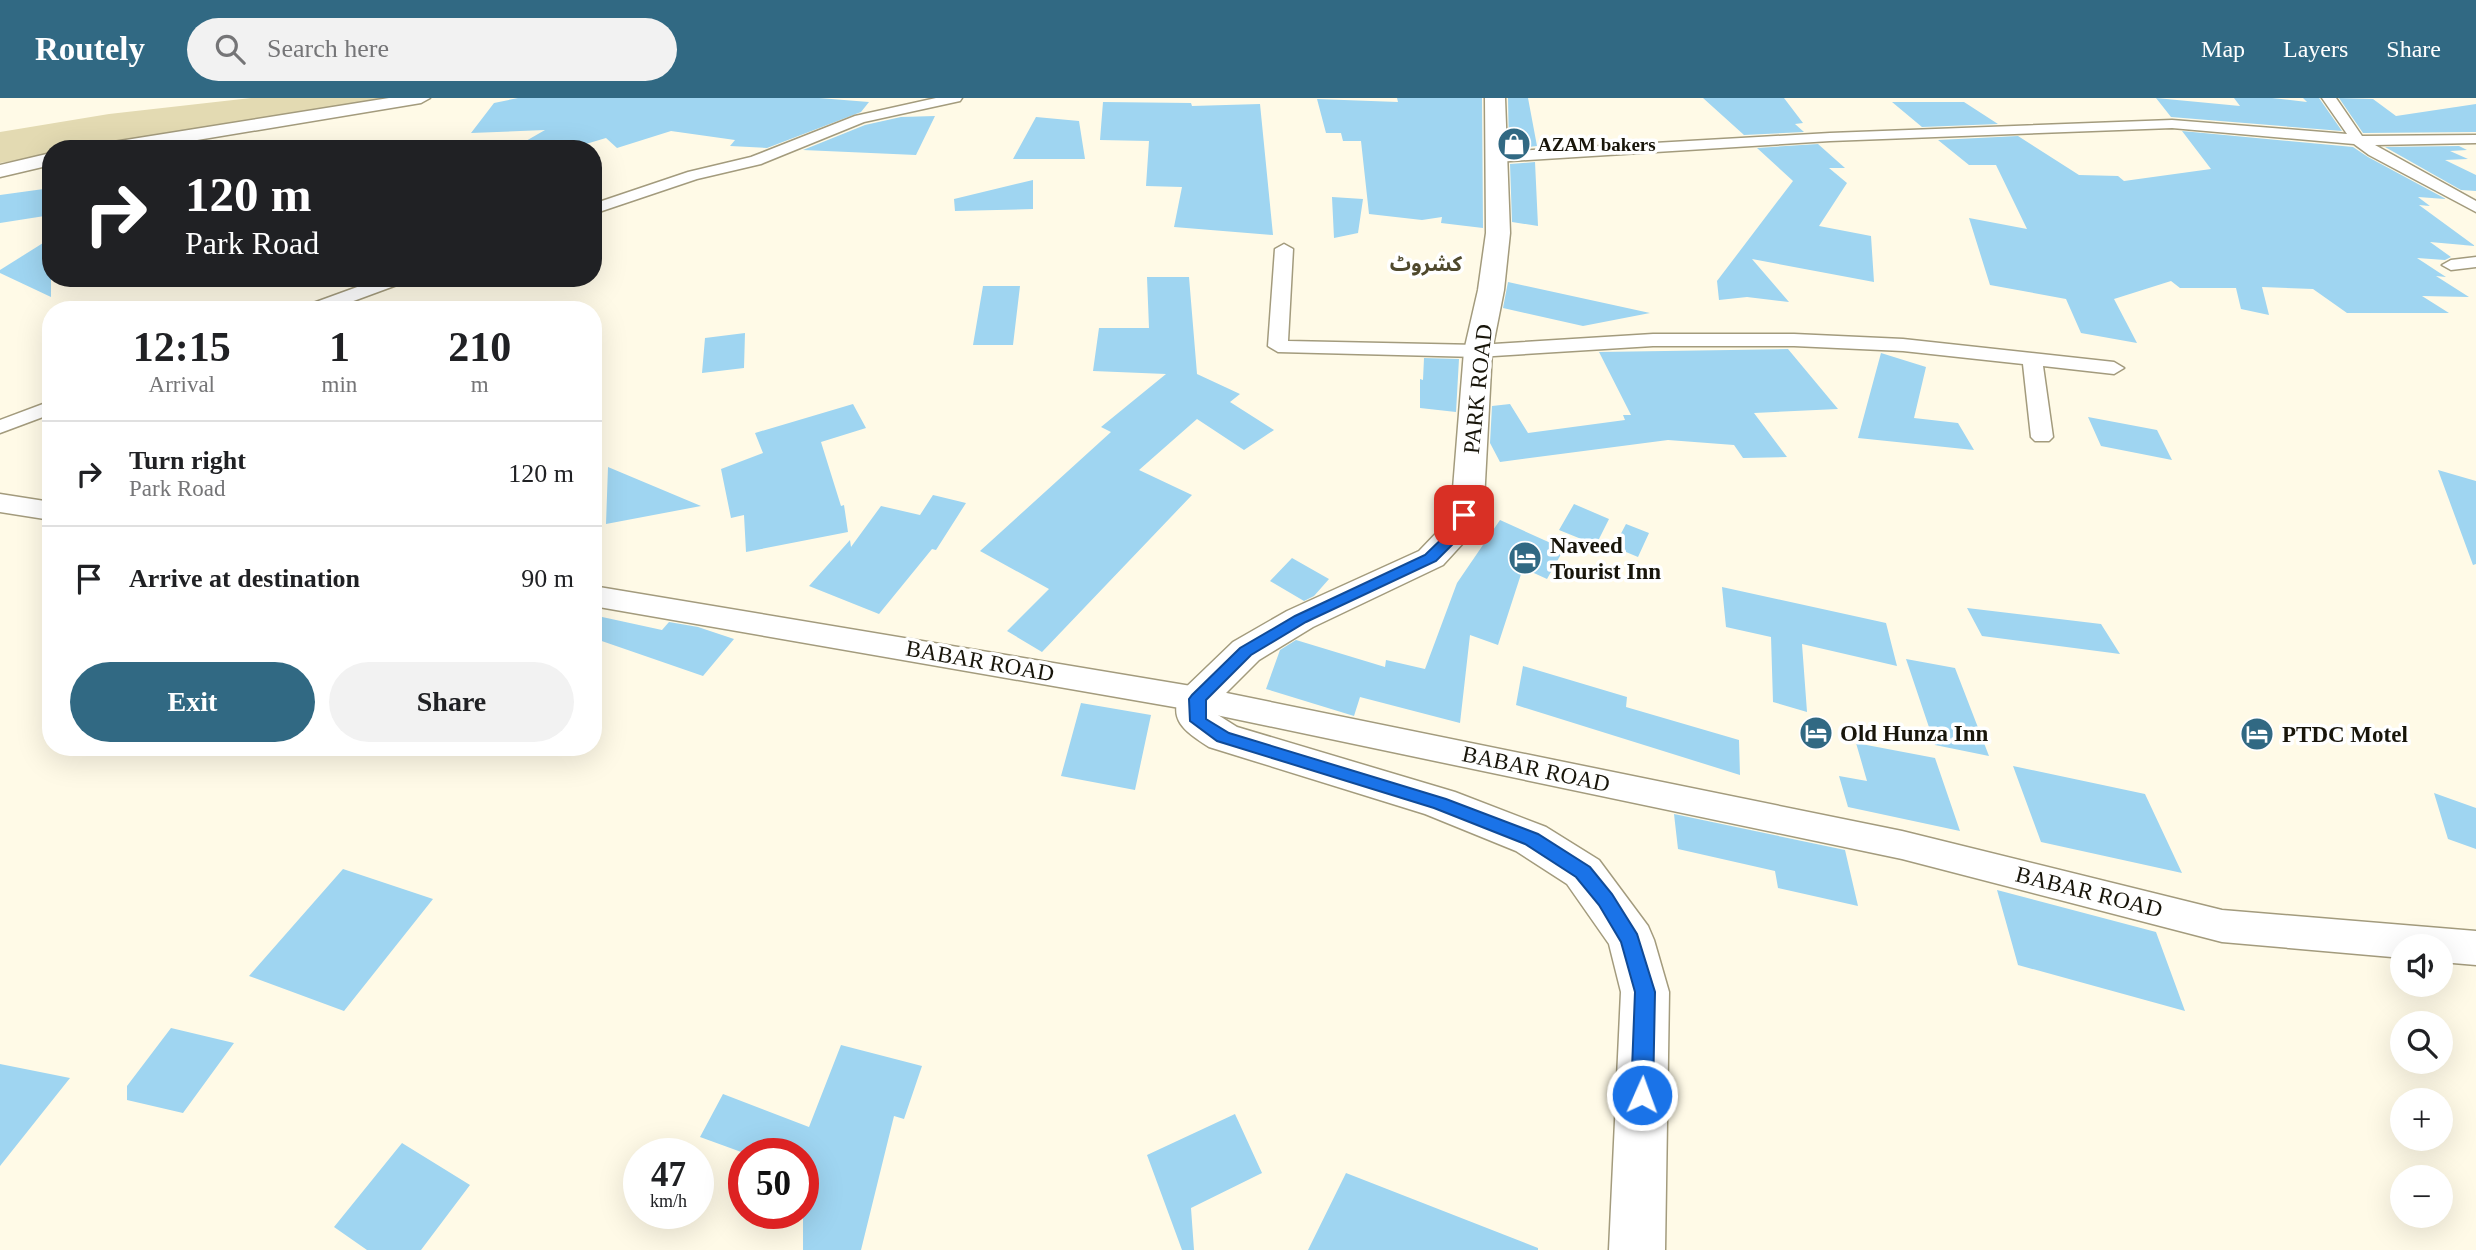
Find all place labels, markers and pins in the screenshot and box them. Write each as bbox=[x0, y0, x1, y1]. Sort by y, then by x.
shop icon: AZAM bakers bbox=[1495, 125, 1533, 163]
place label: AZAM bakers bbox=[1538, 134, 1656, 155]
pin bbox=[1434, 485, 1494, 545]
place label: Naveed Tourist Inn bbox=[1550, 533, 1661, 584]
hotel icon: Naveed Tourist Inn bbox=[1506, 539, 1544, 577]
hotel icon: Old Hunza Inn bbox=[1797, 714, 1835, 752]
hotel icon: PTDC Motel bbox=[2238, 715, 2276, 753]
place label: Old Hunza Inn bbox=[1840, 721, 1988, 746]
place label: PTDC Motel bbox=[2282, 722, 2408, 747]

